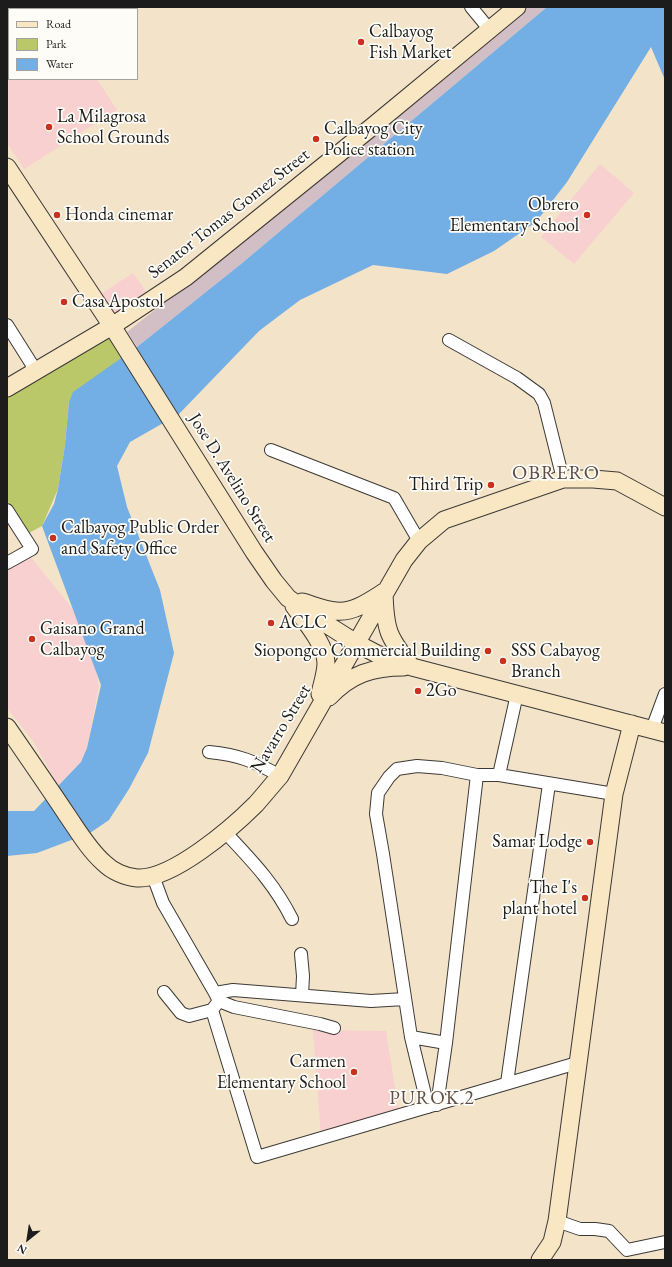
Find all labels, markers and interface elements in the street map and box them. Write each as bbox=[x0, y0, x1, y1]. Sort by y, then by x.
legend bbox=[8, 8, 138, 80]
text: Road bbox=[46, 16, 71, 32]
place label: Calbayog Fish Market bbox=[369, 21, 451, 64]
text: Park bbox=[46, 36, 66, 52]
marker: Calbayog Fish Market bbox=[356, 37, 366, 47]
text: Water bbox=[46, 56, 73, 72]
place label: La Milagrosa School Grounds bbox=[57, 106, 169, 148]
place label: Calbayog City Police station bbox=[324, 118, 423, 160]
marker: La Milagrosa School Grounds bbox=[44, 122, 54, 132]
marker: Calbayog City Police station bbox=[311, 134, 321, 144]
street label: Senator Tomas Gomez Street bbox=[144, 144, 314, 284]
place label: Obrero Elementary School bbox=[450, 194, 579, 236]
place label: Honda cinemar bbox=[65, 204, 173, 226]
marker: Honda cinemar bbox=[52, 210, 62, 220]
marker: Obrero Elementary School bbox=[582, 210, 592, 220]
place label: Casa Apostol bbox=[72, 291, 164, 313]
marker: Casa Apostol bbox=[59, 297, 69, 307]
street label: Jose D. Avelino Street bbox=[184, 409, 280, 547]
district label: OBRERO bbox=[512, 462, 600, 486]
place label: Third Trip bbox=[409, 474, 483, 496]
marker: Third Trip bbox=[486, 480, 496, 490]
place label: Calbayog Public Order and Safety Office bbox=[61, 517, 219, 560]
marker: Calbayog Public Order and Safety Office bbox=[48, 533, 58, 543]
place label: ACLC bbox=[279, 612, 327, 634]
place label: Gaisano Grand Calbayog bbox=[40, 618, 145, 660]
marker: ACLC bbox=[266, 618, 276, 628]
marker: Gaisano Grand Calbayog bbox=[27, 634, 37, 644]
place label: Siopongco Commercial Building bbox=[254, 640, 480, 662]
place label: SSS Cabayog Branch bbox=[511, 640, 600, 682]
marker: Siopongco Commercial Building bbox=[483, 646, 493, 656]
marker: SSS Cabayog Branch bbox=[498, 656, 508, 666]
place label: 2Go bbox=[426, 680, 457, 702]
street label: Navarro Street bbox=[246, 681, 316, 777]
marker: 2Go bbox=[413, 686, 423, 696]
place label: Samar Lodge bbox=[492, 831, 582, 853]
marker: Samar Lodge bbox=[585, 837, 595, 847]
place label: The I's plant hotel bbox=[502, 877, 577, 920]
marker: The I's plant hotel bbox=[580, 893, 590, 903]
place label: Carmen Elementary School bbox=[217, 1051, 346, 1094]
marker: Carmen Elementary School bbox=[349, 1067, 359, 1077]
district label: PUROK 2 bbox=[389, 1088, 475, 1110]
north arrow bbox=[8, 1219, 48, 1259]
text: N bbox=[15, 1241, 29, 1258]

